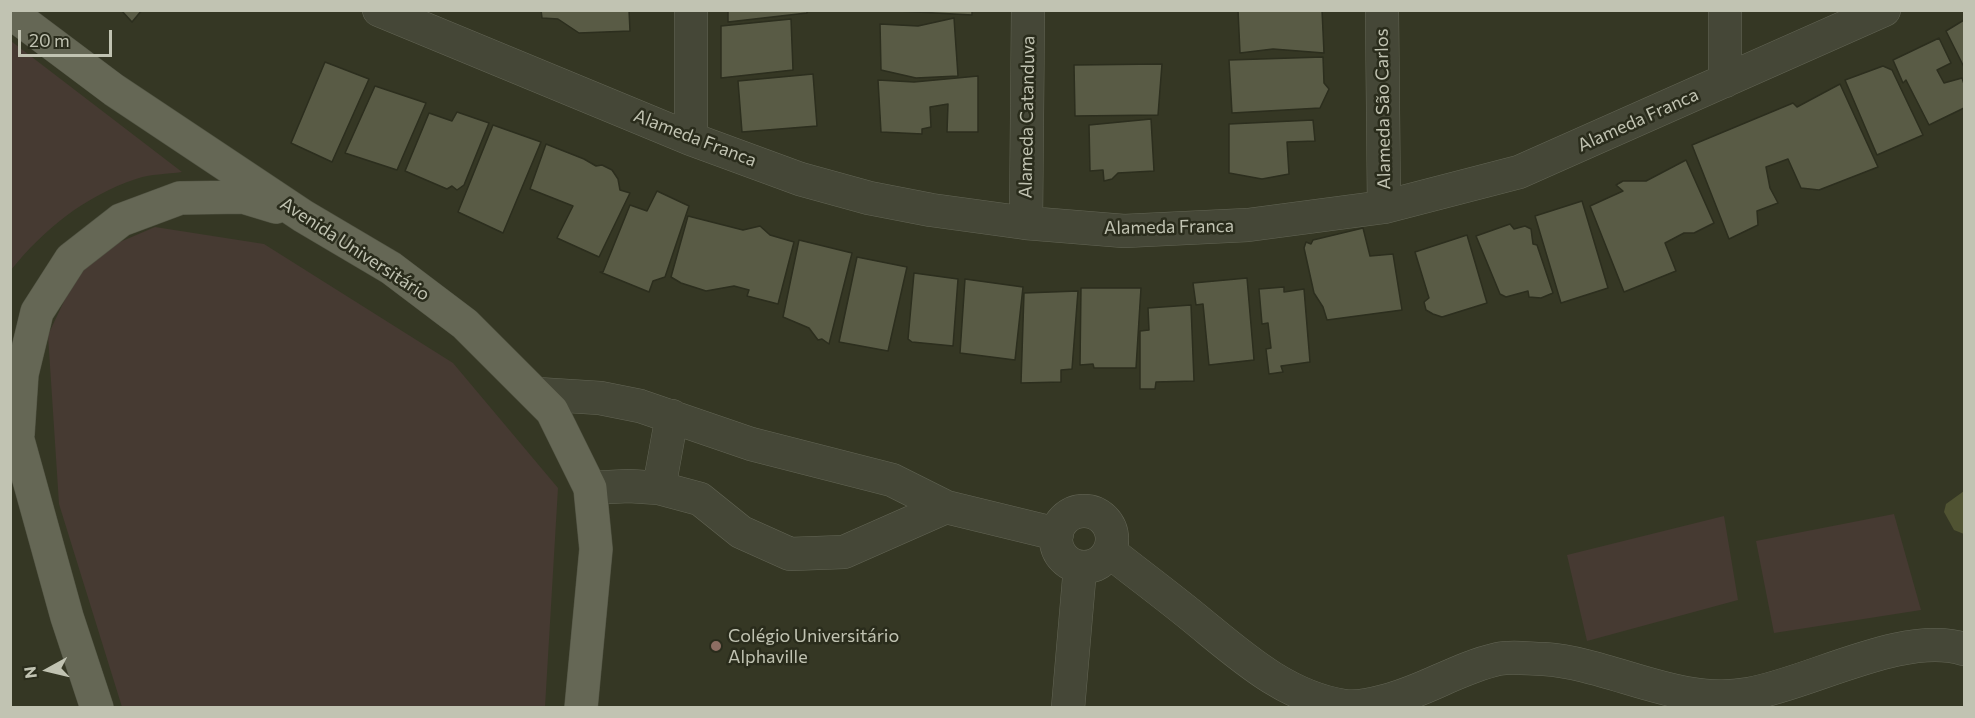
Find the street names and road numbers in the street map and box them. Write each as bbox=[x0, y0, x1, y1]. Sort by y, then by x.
street label: Alameda São Carlos bbox=[1371, 28, 1395, 190]
street label: Alameda Catanduva bbox=[1015, 36, 1039, 198]
street label: Alameda Franca bbox=[1574, 84, 1702, 156]
street label: Alameda Franca bbox=[630, 105, 760, 171]
street label: Avenida Universitário bbox=[276, 193, 434, 305]
street label: Alameda Franca bbox=[1104, 215, 1234, 239]

